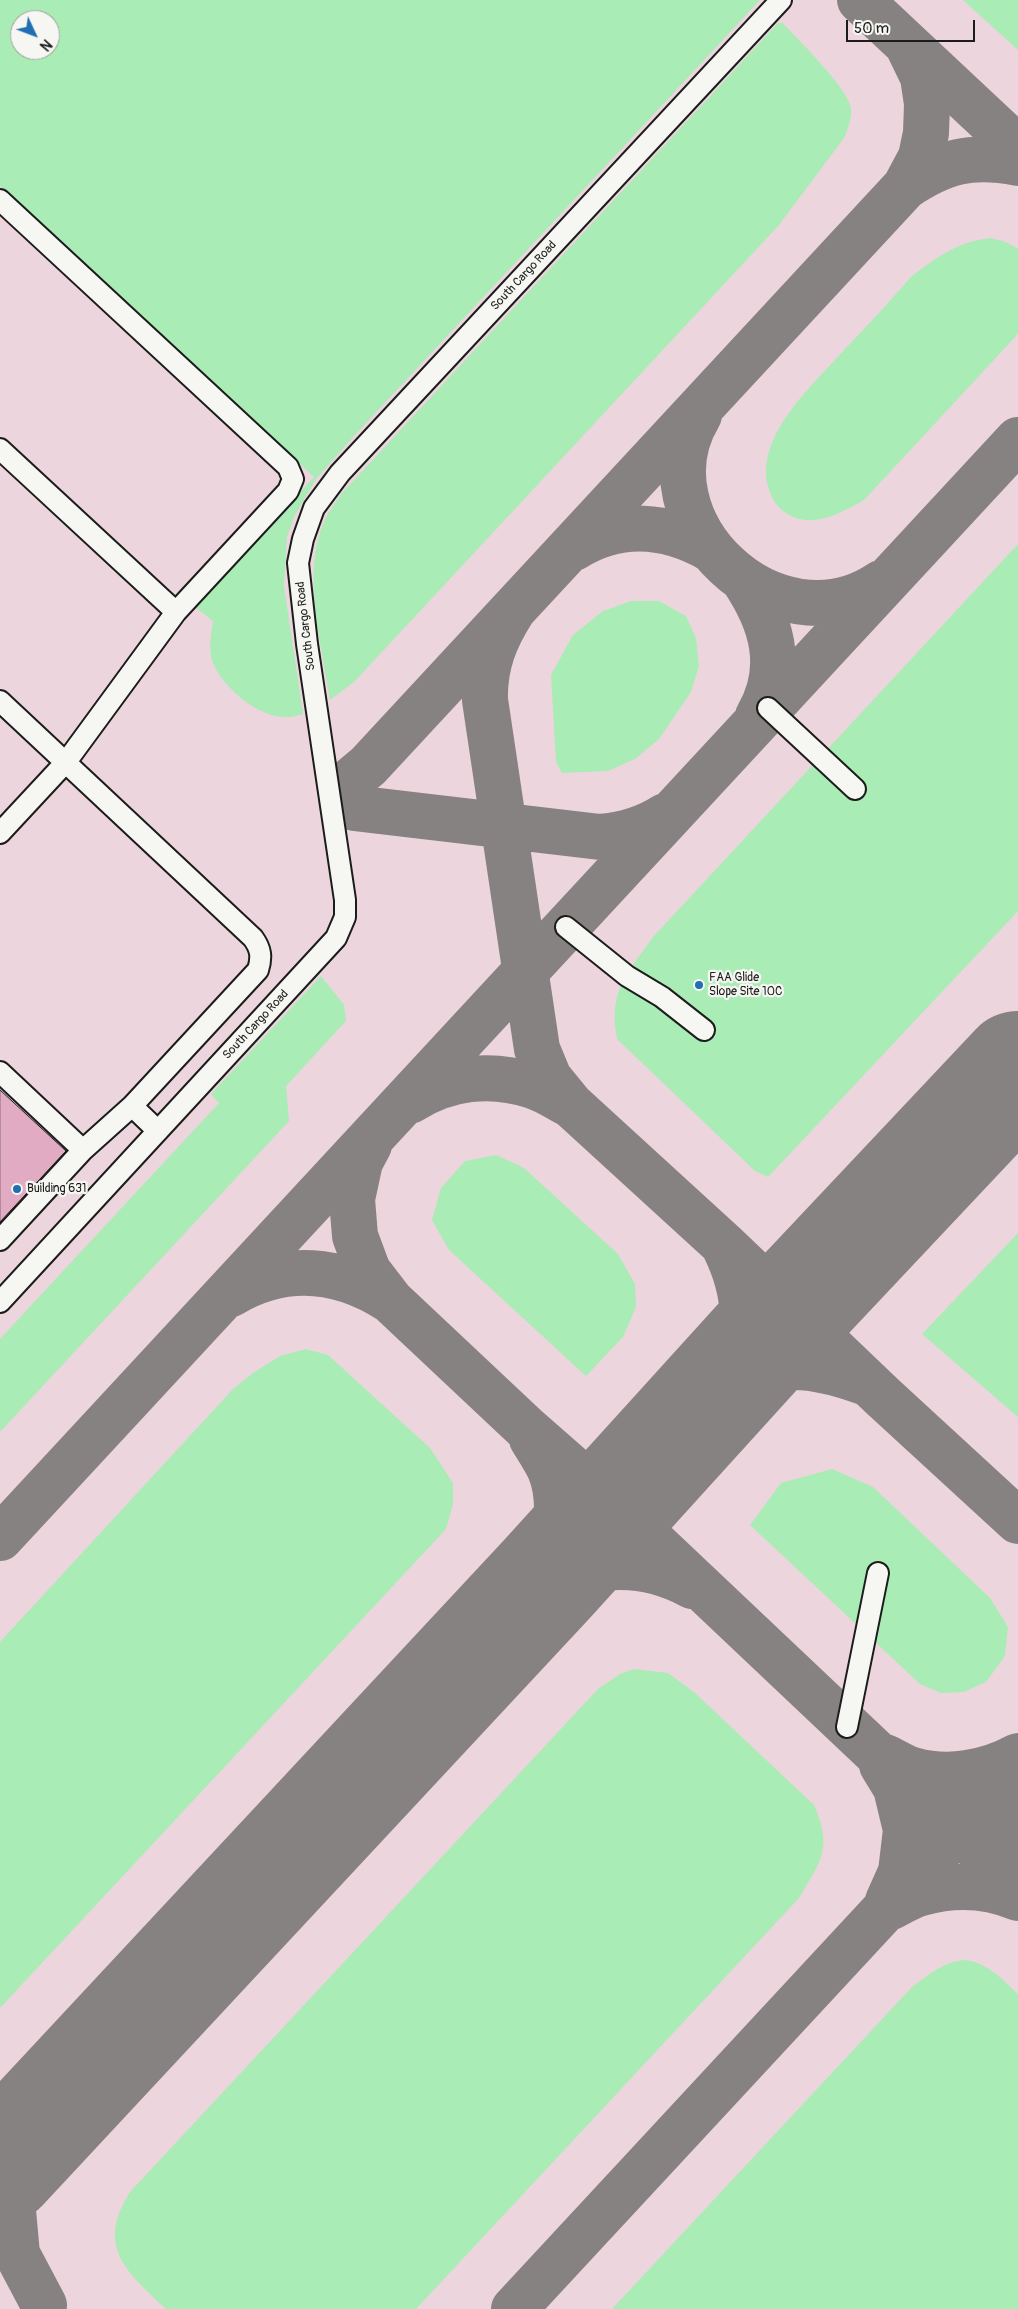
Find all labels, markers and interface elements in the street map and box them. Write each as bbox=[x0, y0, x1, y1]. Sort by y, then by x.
north arrow bbox=[10, 10, 60, 60]
scale bar bbox=[848, 10, 977, 42]
text: 50 m bbox=[854, 19, 889, 38]
text: N bbox=[36, 36, 55, 54]
street label: South Cargo Road bbox=[488, 238, 560, 314]
street label: South Cargo Road bbox=[293, 581, 319, 671]
place label: FAA Glide Slope Site 10C bbox=[709, 971, 782, 999]
marker: FAA Glide Slope Site 10C bbox=[693, 979, 705, 991]
street label: South Cargo Road bbox=[220, 987, 292, 1063]
place label: Building 631 bbox=[27, 1182, 87, 1196]
marker: Building 631 bbox=[11, 1183, 23, 1195]

